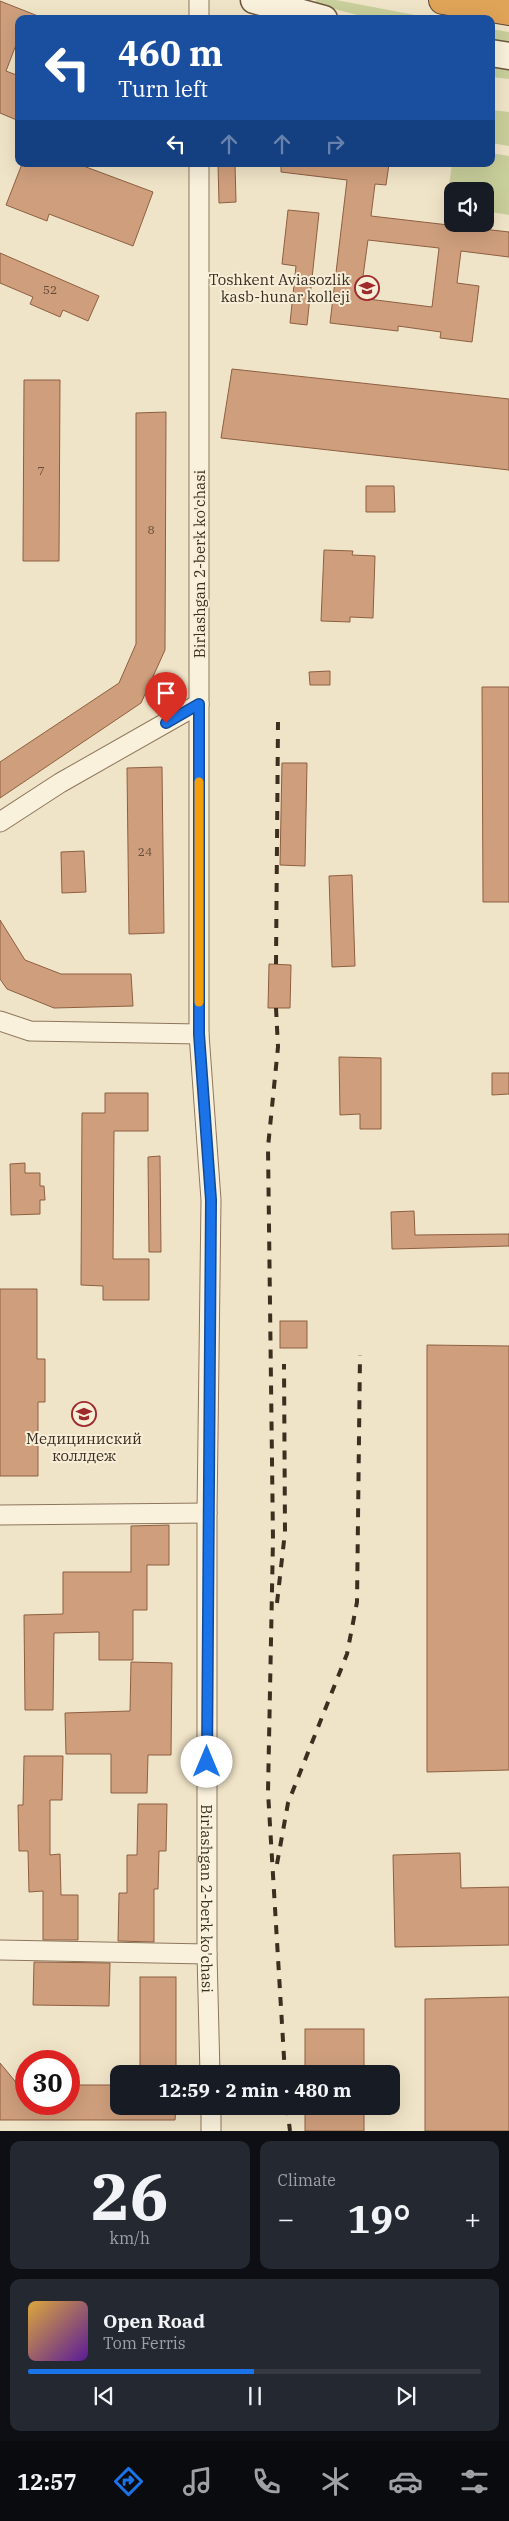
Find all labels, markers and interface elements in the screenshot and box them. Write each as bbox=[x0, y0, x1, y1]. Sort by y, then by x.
text: 460 m bbox=[118, 30, 223, 76]
icon: left bbox=[35, 35, 100, 100]
text: Turn left bbox=[118, 74, 208, 103]
icon: left bbox=[162, 130, 190, 158]
icon: ahead bbox=[215, 130, 243, 158]
icon: ahead bbox=[268, 130, 296, 158]
icon: right bbox=[321, 130, 349, 158]
map controls bbox=[444, 182, 494, 232]
button: sound bbox=[444, 182, 494, 232]
place label: Toshkent Aviasozlik kasb-hunar kolleji bbox=[209, 270, 350, 306]
school or university icon: Toshkent Aviasozlik kasb-hunar kolleji bbox=[354, 275, 380, 301]
house number: 52 bbox=[43, 282, 57, 297]
house number: 7 bbox=[37, 463, 45, 478]
street label: Birlashgan 2-berk ko'chasi bbox=[190, 470, 209, 658]
house number: 8 bbox=[147, 522, 155, 537]
pin bbox=[145, 672, 187, 723]
icon: arrive bbox=[152, 679, 180, 707]
house number: 24 bbox=[138, 844, 152, 859]
school or university icon: Медициниский коллдеж bbox=[71, 1401, 97, 1427]
place label: Медициниский коллдеж bbox=[26, 1429, 142, 1465]
position arrow bbox=[180, 1735, 232, 1787]
street label: Birlashgan 2-berk ko'chasi bbox=[198, 1804, 217, 1993]
speed limit sign: 30 bbox=[15, 2050, 80, 2115]
text: 12:59 · 2 min · 480 m bbox=[159, 2078, 351, 2102]
text: 26 bbox=[91, 2153, 169, 2238]
text: Climate bbox=[278, 2170, 336, 2190]
text: 19° bbox=[348, 2194, 411, 2243]
text: − bbox=[278, 2200, 294, 2237]
text: + bbox=[464, 2200, 481, 2237]
text: km/h bbox=[110, 2228, 150, 2248]
text: Open Road bbox=[103, 2309, 205, 2333]
text: Tom Ferris bbox=[103, 2333, 186, 2353]
icon: previous bbox=[90, 2382, 118, 2410]
icon: pause bbox=[241, 2382, 269, 2410]
icon: next bbox=[392, 2382, 420, 2410]
icon: directions bbox=[111, 2464, 146, 2499]
icon: music bbox=[180, 2464, 215, 2499]
icon: phone bbox=[249, 2464, 284, 2499]
icon: climate bbox=[318, 2464, 353, 2499]
icon: car bbox=[388, 2464, 423, 2499]
icon: filters bbox=[457, 2464, 492, 2499]
text: 12:57 bbox=[17, 2467, 77, 2496]

